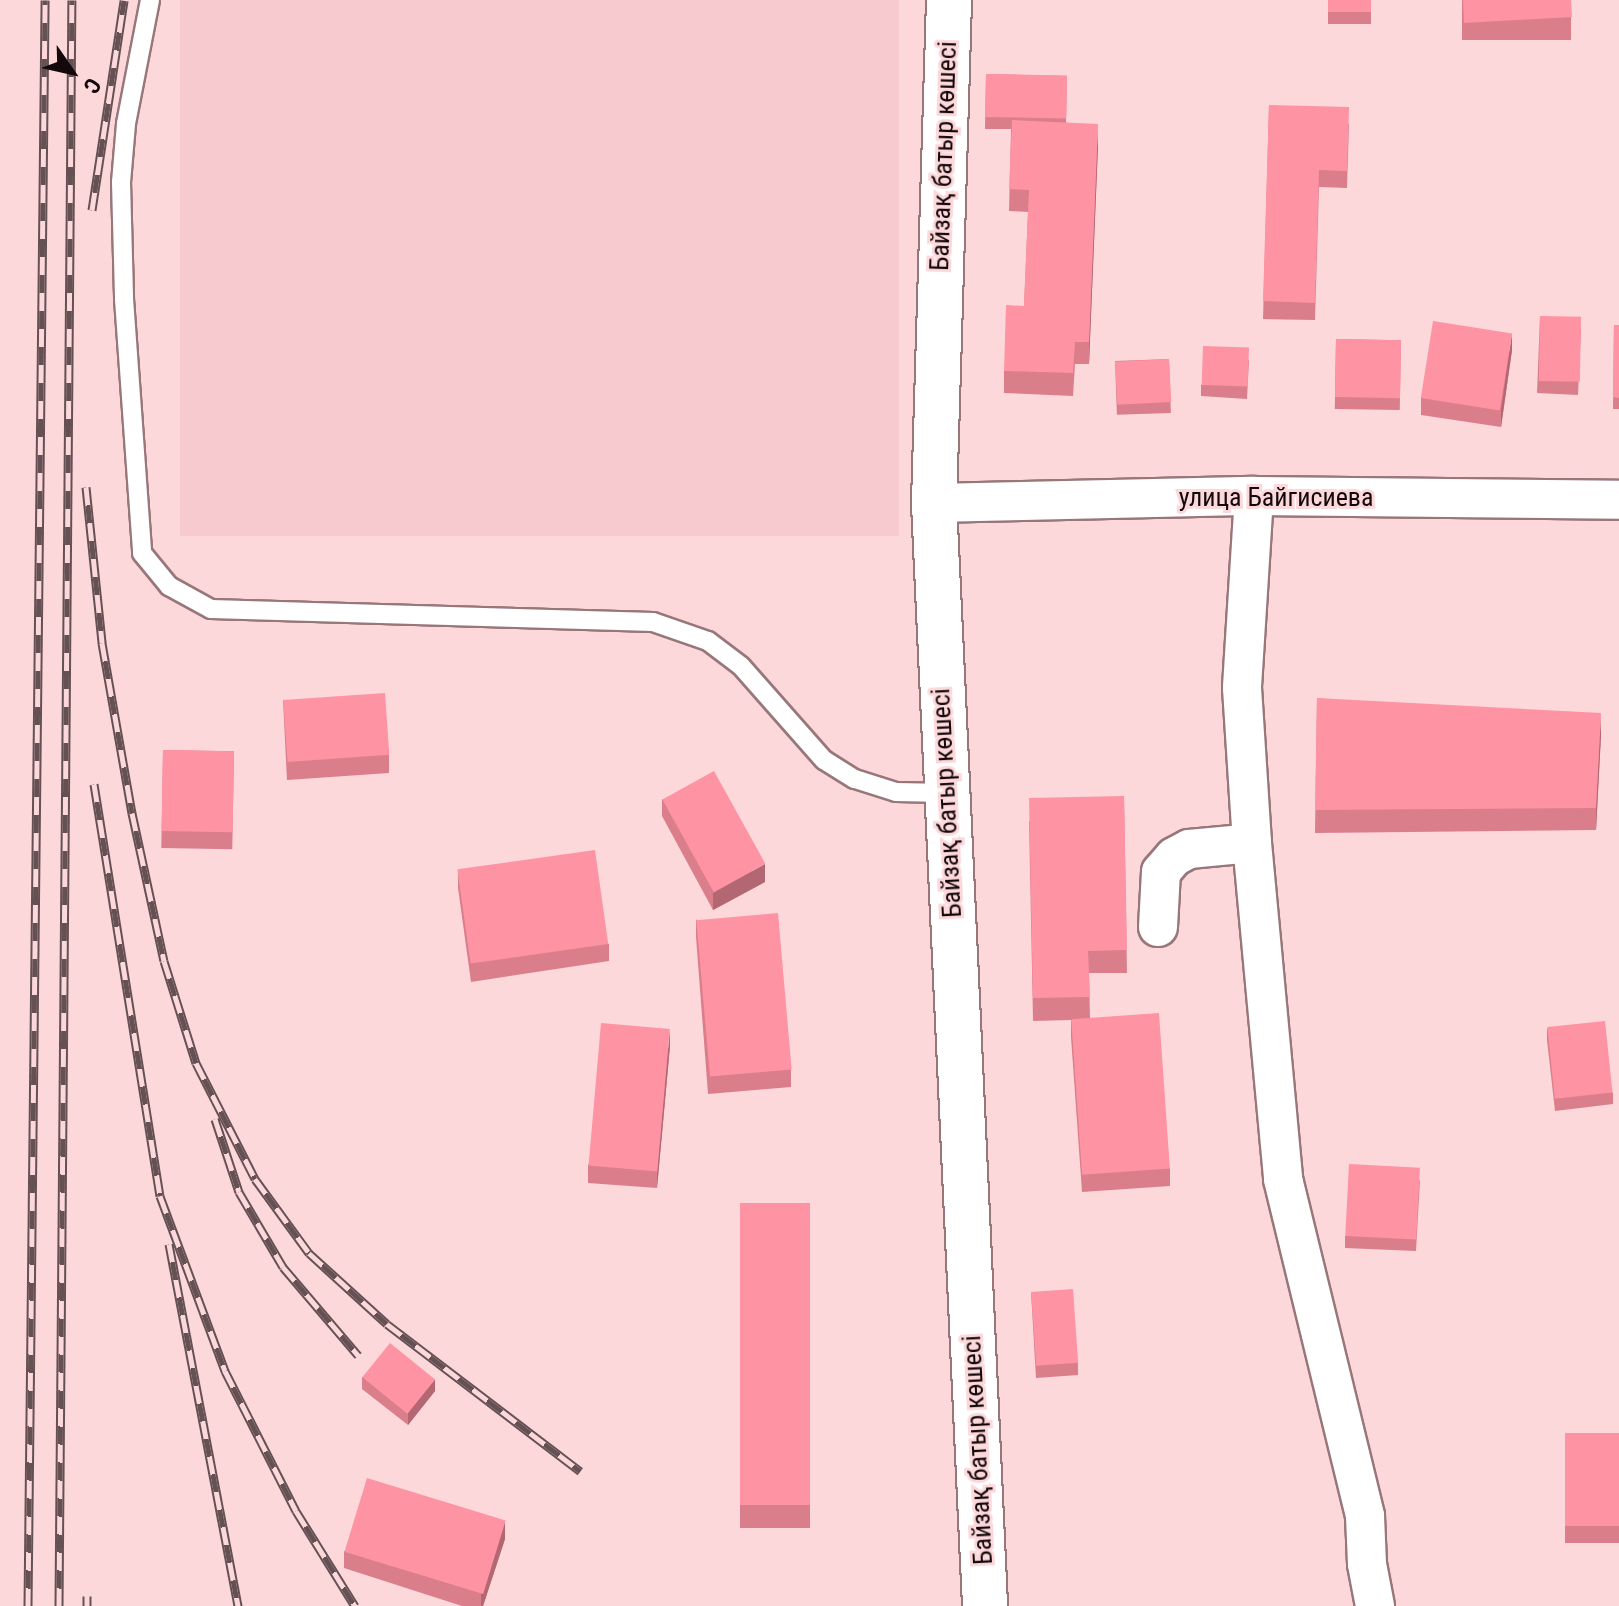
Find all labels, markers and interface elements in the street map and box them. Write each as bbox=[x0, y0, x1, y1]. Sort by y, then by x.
north arrow bbox=[32, 32, 112, 112]
street label: Байзақ батыр көшесі bbox=[924, 41, 964, 271]
text: С bbox=[78, 74, 106, 98]
street label: улица Байгисиева bbox=[1179, 482, 1373, 514]
street label: Байзақ батыр көшесі bbox=[925, 687, 969, 919]
street label: Байзақ батыр көшесі bbox=[956, 1334, 1000, 1566]

